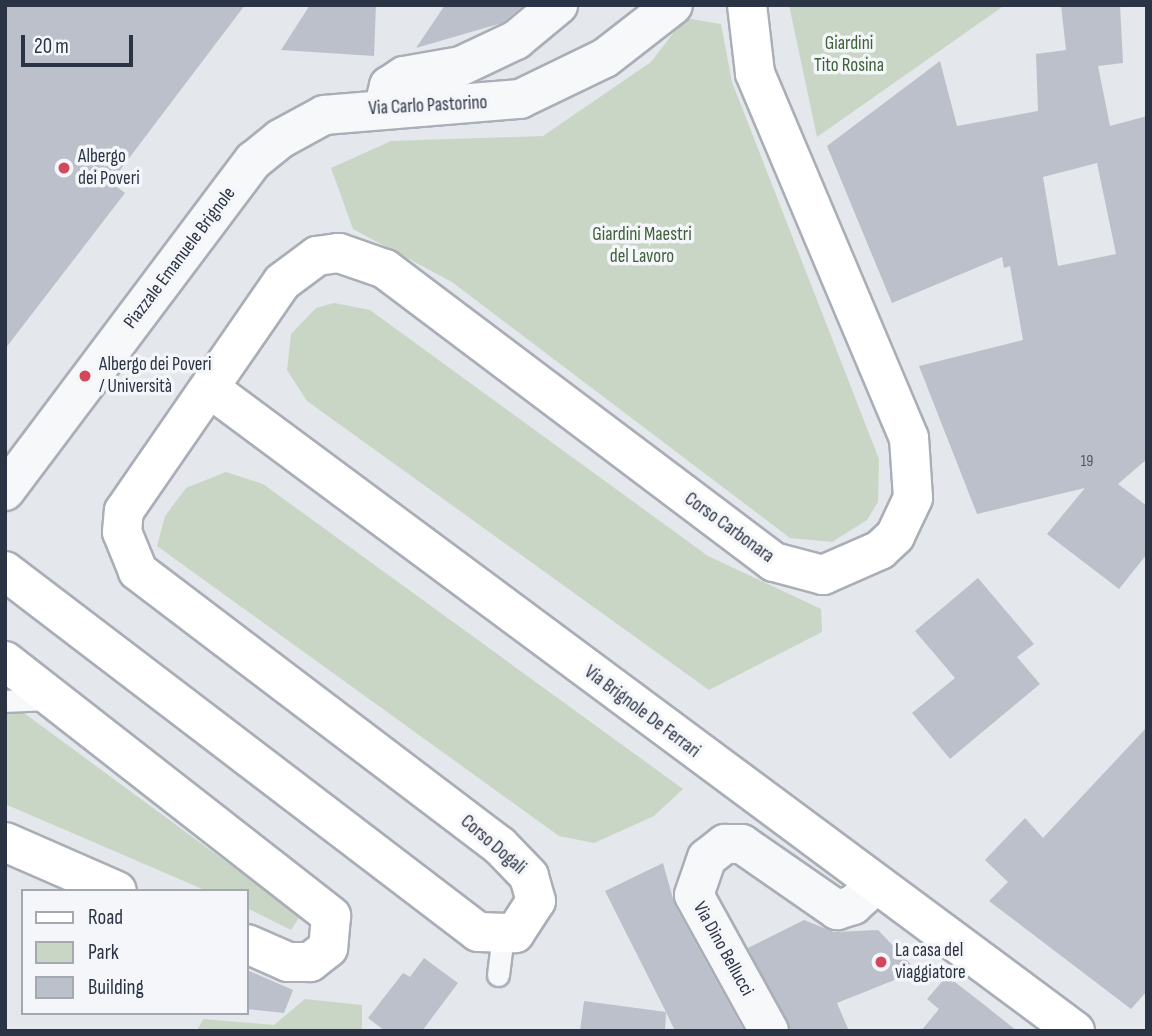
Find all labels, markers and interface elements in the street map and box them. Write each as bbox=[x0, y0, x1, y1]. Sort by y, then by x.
scale bar bbox=[24, 21, 136, 65]
park label: Giardini Tito Rosina bbox=[814, 33, 884, 77]
text: 20 m bbox=[34, 34, 69, 59]
street label: Via Carlo Pastorino bbox=[368, 92, 488, 120]
place label: Albergo dei Poveri bbox=[78, 146, 140, 190]
marker: Albergo dei Poveri bbox=[56, 160, 72, 176]
street label: Piazzale Emanuele Brignole bbox=[119, 183, 241, 333]
park label: Giardini Maestri del Lavoro bbox=[592, 224, 692, 268]
place label: Albergo dei Poveri / Università bbox=[99, 354, 211, 398]
marker: Albergo dei Poveri / Università bbox=[77, 368, 93, 384]
house number: 19 bbox=[1081, 452, 1093, 472]
street label: Corso Carbonara bbox=[680, 488, 778, 568]
street label: Via Brignole De Ferrari bbox=[580, 661, 704, 763]
street label: Corso Dogali bbox=[456, 810, 530, 880]
legend bbox=[21, 889, 248, 1015]
street label: Via Dino Bellucci bbox=[688, 898, 758, 1000]
text: Road bbox=[88, 905, 123, 930]
text: Park bbox=[88, 940, 119, 965]
place label: La casa del viaggiatore bbox=[895, 940, 966, 984]
marker: La casa del viaggiatore bbox=[873, 954, 889, 970]
text: Building bbox=[88, 975, 144, 1000]

